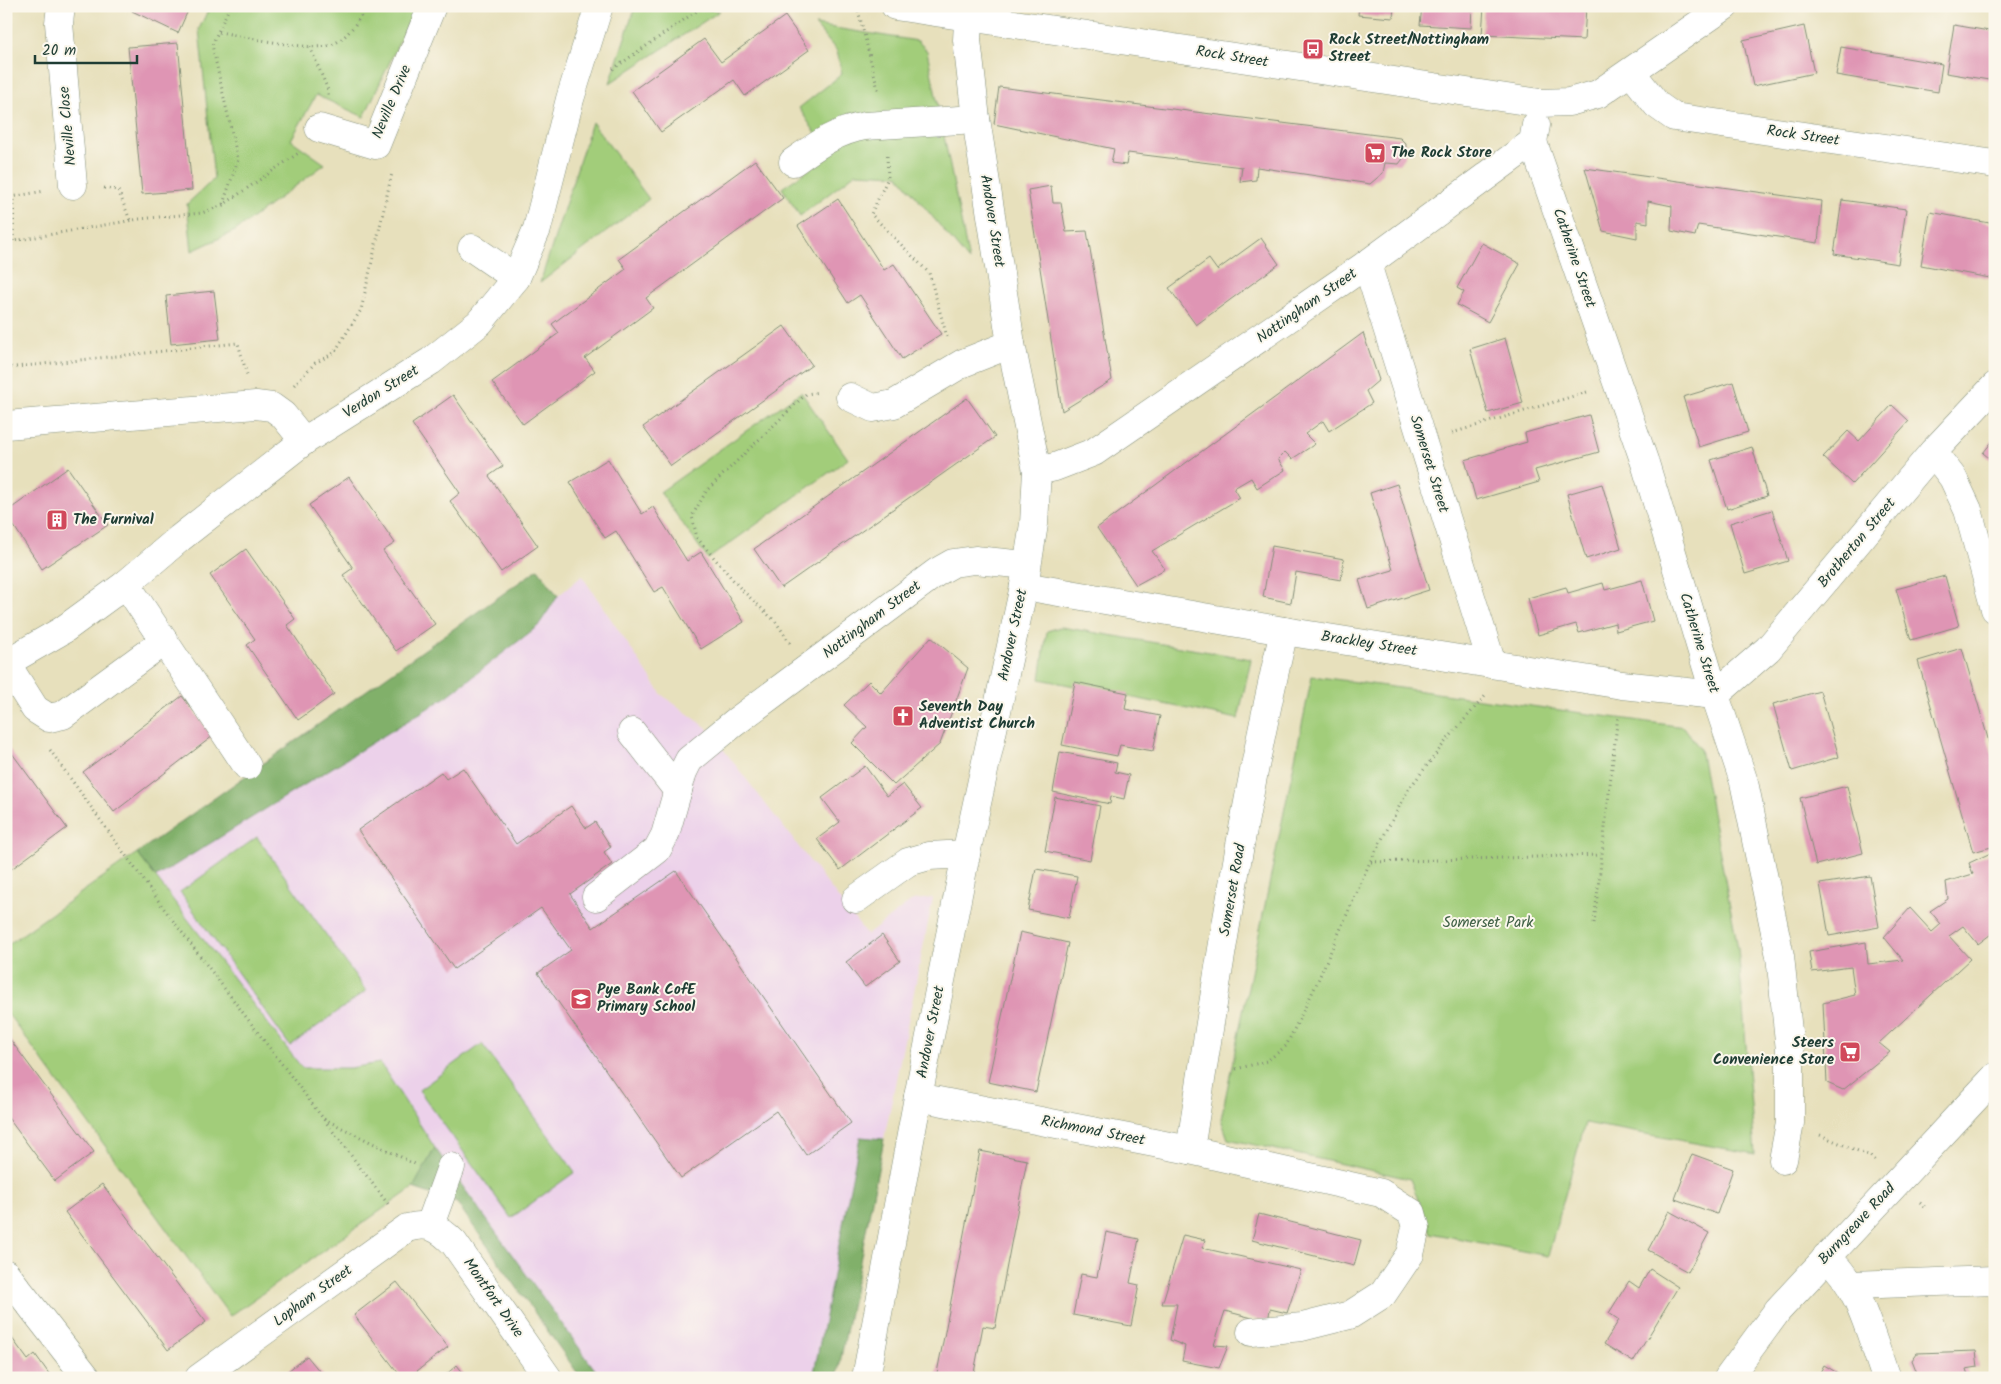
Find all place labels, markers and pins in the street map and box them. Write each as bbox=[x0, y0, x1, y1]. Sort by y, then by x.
place label: Rock Street/Nottingham Street bbox=[1329, 28, 1489, 69]
bus stop icon: Rock Street/Nottingham Street bbox=[1301, 37, 1325, 61]
supermarket icon: The Rock Store bbox=[1363, 141, 1387, 165]
place label: The Rock Store bbox=[1391, 141, 1492, 165]
building icon: The Furnival bbox=[45, 508, 69, 532]
place label: The Furnival bbox=[73, 508, 154, 532]
place label: Seventh Day Adventist Church bbox=[919, 695, 1035, 736]
church icon: Seventh Day Adventist Church bbox=[891, 704, 915, 728]
place label: Pye Bank CofE Primary School bbox=[597, 978, 696, 1019]
school or university icon: Pye Bank CofE Primary School bbox=[569, 987, 593, 1011]
place label: Steers Convenience Store bbox=[1713, 1031, 1835, 1072]
supermarket icon: Steers Convenience Store bbox=[1838, 1040, 1862, 1064]

